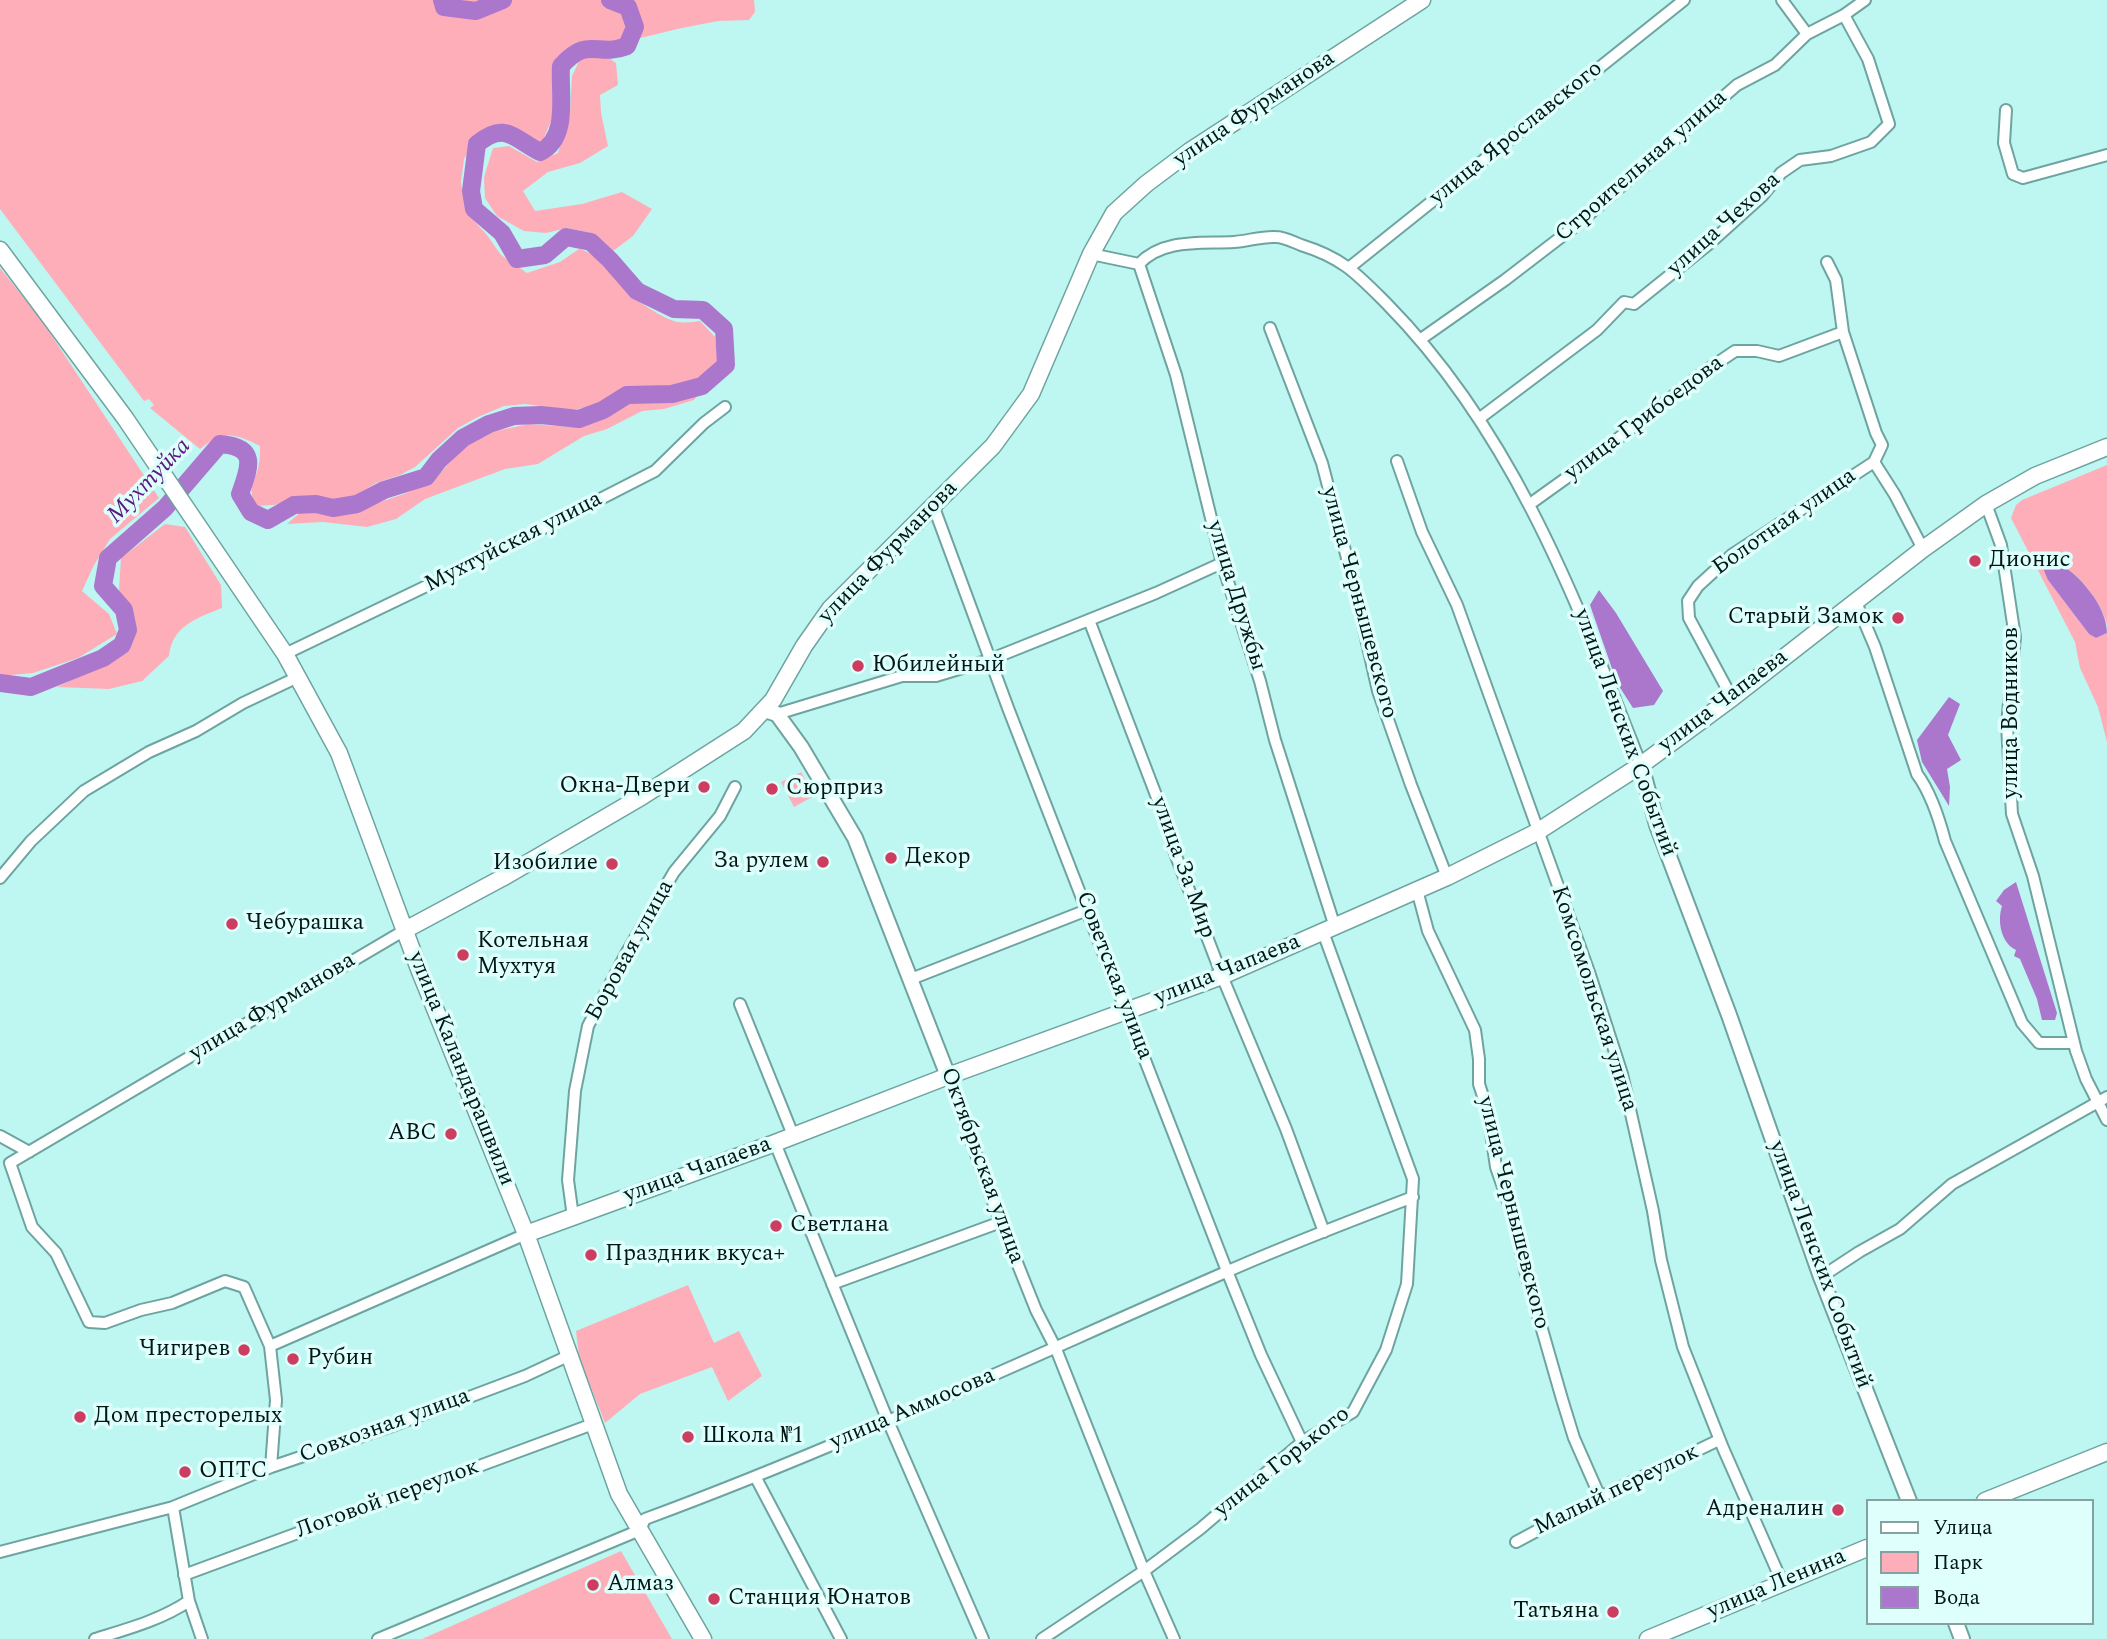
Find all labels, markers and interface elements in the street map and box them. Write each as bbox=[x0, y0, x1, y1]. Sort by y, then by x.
street label: улица Фурманова bbox=[1169, 46, 1341, 174]
street label: улица Ярославского bbox=[1425, 56, 1609, 212]
street label: Строительная улица bbox=[1551, 85, 1733, 249]
street label: улица Чехова bbox=[1663, 167, 1787, 283]
street label: улица Грибоедова bbox=[1560, 350, 1730, 488]
water label: Мухтуйка bbox=[102, 433, 198, 531]
street label: Болотная улица bbox=[1708, 463, 1862, 583]
street label: улица Фурманова bbox=[814, 476, 964, 630]
street label: улица Чернышевского bbox=[1314, 484, 1402, 722]
street label: Мухтуйская улица bbox=[421, 486, 607, 600]
street label: улица Дружбы bbox=[1199, 518, 1271, 674]
place label: Дионис bbox=[1989, 547, 2070, 575]
marker: Дионис bbox=[1967, 553, 1983, 569]
place label: Старый Замок bbox=[1728, 604, 1884, 632]
street label: улица Ленских Событий bbox=[1566, 605, 1682, 861]
marker: Старый Замок bbox=[1890, 610, 1906, 626]
street label: улица Водников bbox=[1998, 627, 2026, 799]
street label: улица Чапаева bbox=[1654, 644, 1794, 760]
place label: Юбилейный bbox=[872, 652, 1005, 680]
marker: Юбилейный bbox=[850, 658, 866, 674]
place label: Окна-Двери bbox=[559, 773, 690, 801]
place label: Сюрприз bbox=[786, 775, 883, 803]
marker: Окна-Двери bbox=[696, 779, 712, 795]
marker: Сюрприз bbox=[764, 781, 780, 797]
street label: улица За Мир bbox=[1144, 793, 1220, 943]
place label: Декор bbox=[905, 844, 971, 872]
place label: За рулем bbox=[713, 848, 809, 876]
place label: Изобилие bbox=[493, 850, 598, 878]
marker: Декор bbox=[883, 850, 899, 866]
marker: За рулем bbox=[815, 854, 831, 870]
marker: Изобилие bbox=[604, 856, 620, 872]
street label: Боровая улица bbox=[581, 876, 681, 1026]
street label: Комсомольская улица bbox=[1543, 883, 1643, 1115]
street label: Советская улица bbox=[1068, 888, 1158, 1064]
place label: Чебурашка bbox=[246, 910, 364, 938]
marker: Чебурашка bbox=[224, 916, 240, 932]
place label: Котельная Мухтуя bbox=[477, 928, 589, 982]
street label: улица Чапаева bbox=[1151, 929, 1305, 1013]
marker: Котельная Мухтуя bbox=[455, 947, 471, 963]
street label: улица Фурманова bbox=[185, 948, 361, 1068]
street label: улица Каландарашвили bbox=[400, 948, 520, 1190]
street label: Октябрьская улица bbox=[933, 1064, 1029, 1268]
street label: улица Чернышевского bbox=[1470, 1094, 1554, 1332]
place label: ABC bbox=[388, 1120, 437, 1148]
marker: ABC bbox=[443, 1126, 459, 1142]
street label: улица Чапаева bbox=[620, 1132, 776, 1210]
street label: улица Ленских Событий bbox=[1761, 1137, 1877, 1393]
place label: Светлана bbox=[790, 1212, 889, 1240]
marker: Светлана bbox=[768, 1218, 784, 1234]
place label: Праздник вкуса+ bbox=[605, 1241, 785, 1269]
marker: Праздник вкуса+ bbox=[583, 1247, 599, 1263]
place label: Чигирев bbox=[139, 1336, 230, 1364]
marker: Чигирев bbox=[236, 1342, 252, 1358]
place label: Рубин bbox=[307, 1345, 373, 1373]
marker: Рубин bbox=[285, 1351, 301, 1367]
street label: улица Аммосова bbox=[826, 1363, 1000, 1457]
street label: Совхозная улица bbox=[296, 1383, 474, 1471]
street label: улица Горького bbox=[1210, 1401, 1356, 1525]
place label: Дом престорелых bbox=[94, 1403, 282, 1431]
marker: Дом престорелых bbox=[72, 1409, 88, 1425]
place label: Школа №1 bbox=[702, 1423, 804, 1451]
marker: Школа №1 bbox=[680, 1429, 696, 1445]
street label: Малый переулок bbox=[1530, 1439, 1704, 1543]
street label: Логовой переулок bbox=[293, 1454, 483, 1546]
place label: ОПТС bbox=[199, 1458, 267, 1486]
marker: ОПТС bbox=[177, 1464, 193, 1480]
place label: Адреналин bbox=[1705, 1496, 1824, 1524]
legend bbox=[1866, 1499, 2093, 1625]
marker: Адреналин bbox=[1830, 1502, 1846, 1518]
text: Улица bbox=[1933, 1512, 1992, 1544]
street label: улица Ленина bbox=[1704, 1543, 1850, 1627]
text: Парк bbox=[1933, 1547, 1983, 1579]
place label: Алмаз bbox=[607, 1571, 674, 1599]
marker: Алмаз bbox=[585, 1577, 601, 1593]
text: Вода bbox=[1933, 1582, 1980, 1614]
place label: Станция Юнатов bbox=[728, 1585, 911, 1613]
marker: Станция Юнатов bbox=[706, 1591, 722, 1607]
place label: Татьяна bbox=[1513, 1598, 1599, 1626]
marker: Татьяна bbox=[1605, 1604, 1621, 1620]

